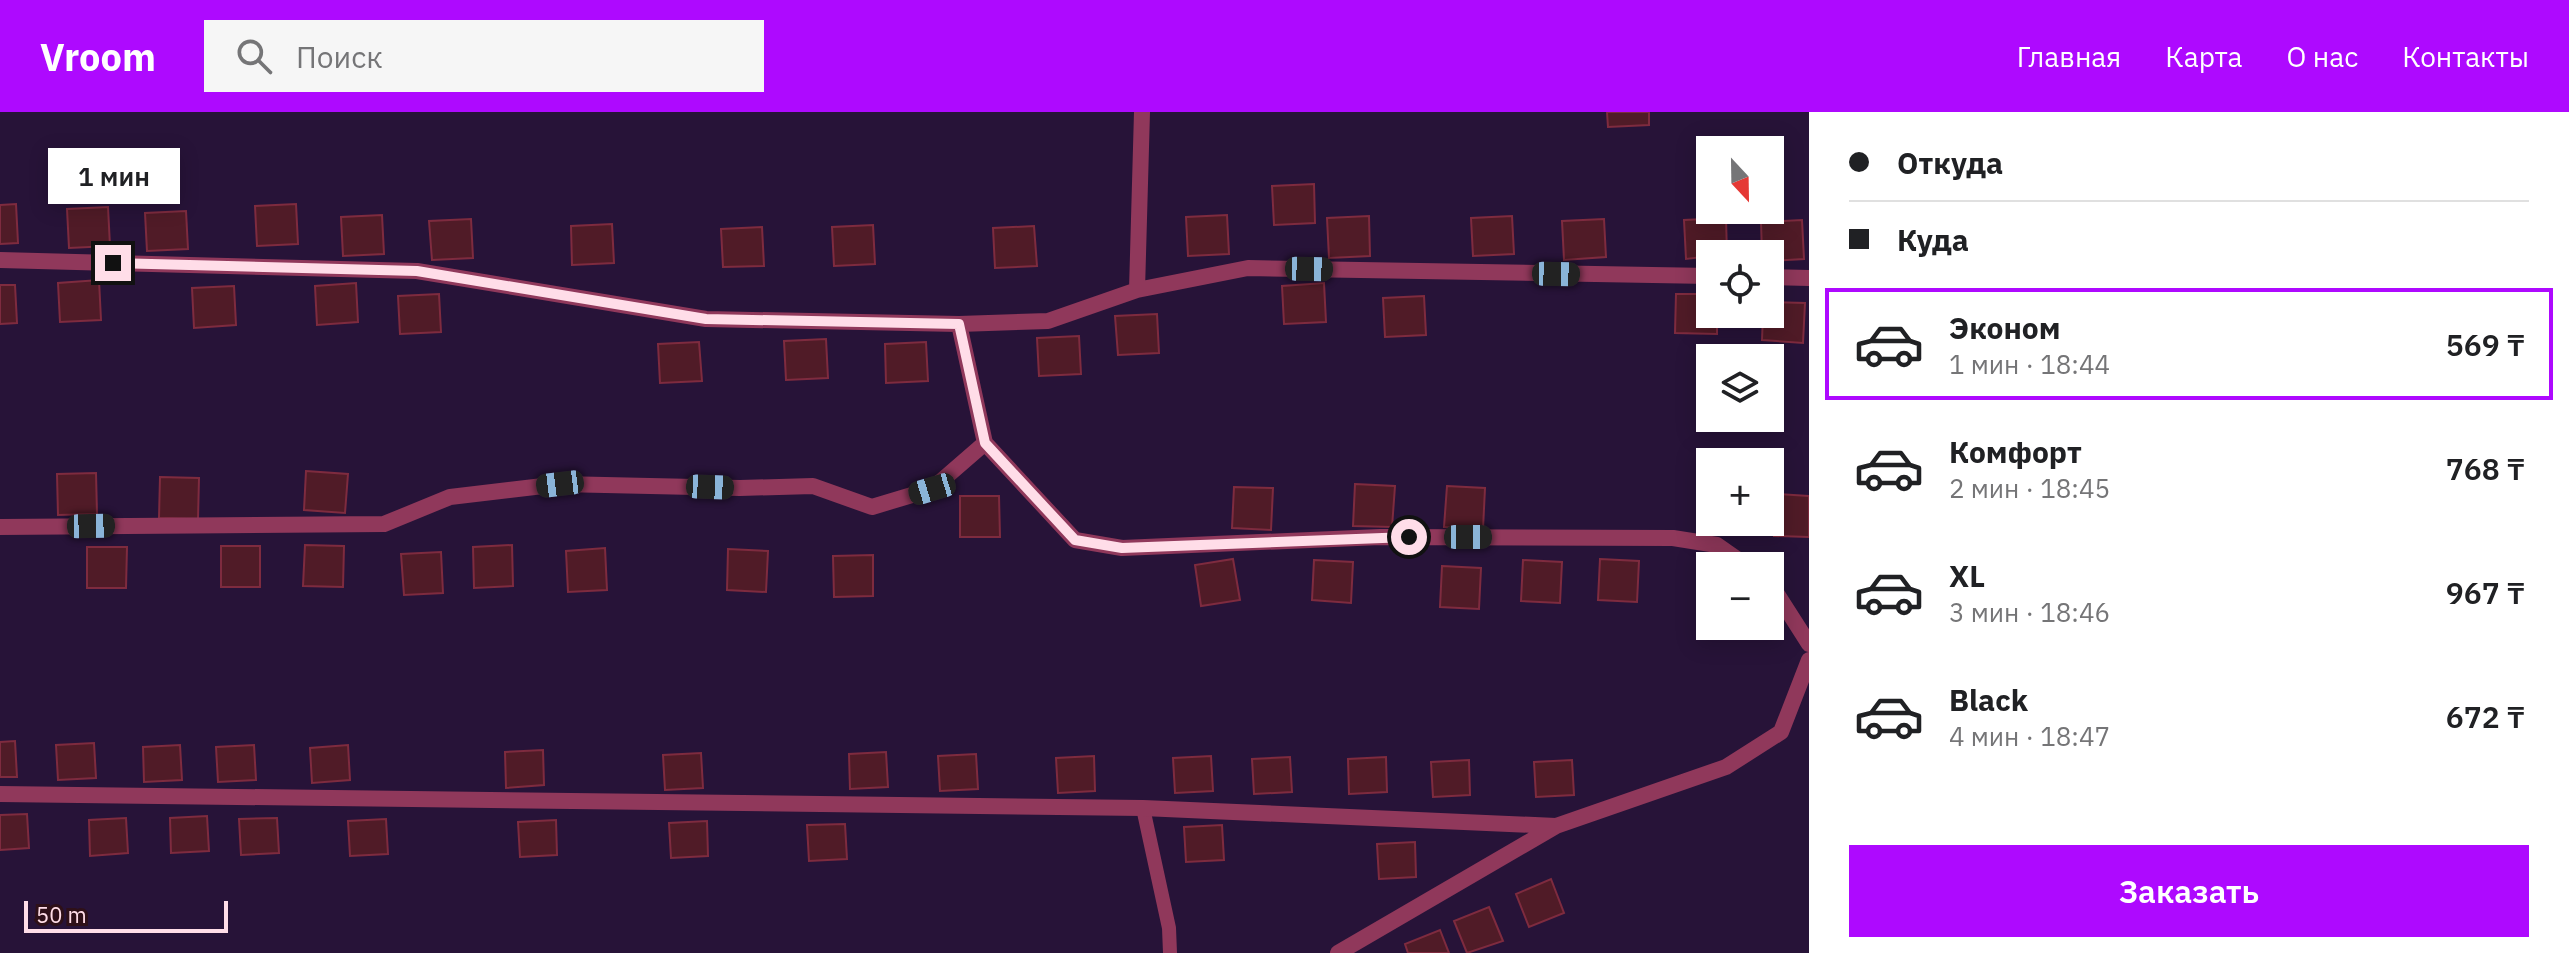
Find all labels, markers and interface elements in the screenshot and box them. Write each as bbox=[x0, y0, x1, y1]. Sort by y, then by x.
search box bbox=[204, 20, 764, 92]
text: Vroom bbox=[40, 32, 156, 81]
icon: search bbox=[232, 34, 276, 78]
text: Поиск bbox=[296, 37, 383, 76]
text: Главная bbox=[2017, 38, 2121, 75]
text: Карта bbox=[2165, 38, 2242, 75]
text: О нас bbox=[2286, 38, 2358, 75]
text: Контакты bbox=[2402, 38, 2529, 75]
north arrow bbox=[1696, 136, 1784, 224]
map controls bbox=[1696, 136, 1784, 640]
text: Откуда bbox=[1897, 143, 2003, 182]
callout: 1 мин bbox=[47, 147, 179, 203]
text: 1 мин bbox=[78, 159, 150, 193]
text: Куда bbox=[1897, 220, 1969, 259]
button: locate bbox=[1696, 240, 1784, 328]
route end bbox=[95, 245, 131, 281]
car bbox=[1285, 257, 1333, 281]
car bbox=[1532, 262, 1580, 286]
icon: car bbox=[1853, 308, 1925, 380]
text: Эконом bbox=[1949, 308, 2060, 347]
text: 569 ₸ bbox=[2446, 325, 2525, 364]
button: layers bbox=[1696, 344, 1784, 432]
text: 1 мин · 18:44 bbox=[1949, 347, 2110, 381]
icon: car bbox=[1853, 432, 1925, 504]
text: Комфорт bbox=[1949, 432, 2082, 471]
button: + bbox=[1696, 448, 1784, 536]
text: 768 ₸ bbox=[2446, 449, 2525, 488]
car bbox=[535, 469, 585, 499]
car bbox=[906, 471, 958, 507]
text: 2 мин · 18:45 bbox=[1949, 471, 2110, 505]
car bbox=[686, 474, 734, 500]
car bbox=[67, 514, 115, 538]
route start bbox=[1391, 519, 1427, 555]
car bbox=[1444, 525, 1492, 549]
button: − bbox=[1696, 552, 1784, 640]
icon: car bbox=[1853, 556, 1925, 628]
text: XL bbox=[1949, 556, 1985, 595]
text: 967 ₸ bbox=[2446, 573, 2525, 612]
text: 3 мин · 18:46 bbox=[1949, 595, 2110, 629]
icon: car bbox=[1853, 680, 1925, 752]
text: Black bbox=[1949, 680, 2028, 719]
text: 672 ₸ bbox=[2446, 697, 2525, 736]
text: 4 мин · 18:47 bbox=[1949, 719, 2110, 753]
button: Заказать bbox=[1849, 845, 2529, 937]
scale bar bbox=[24, 897, 228, 933]
text: 50 m bbox=[36, 900, 87, 929]

